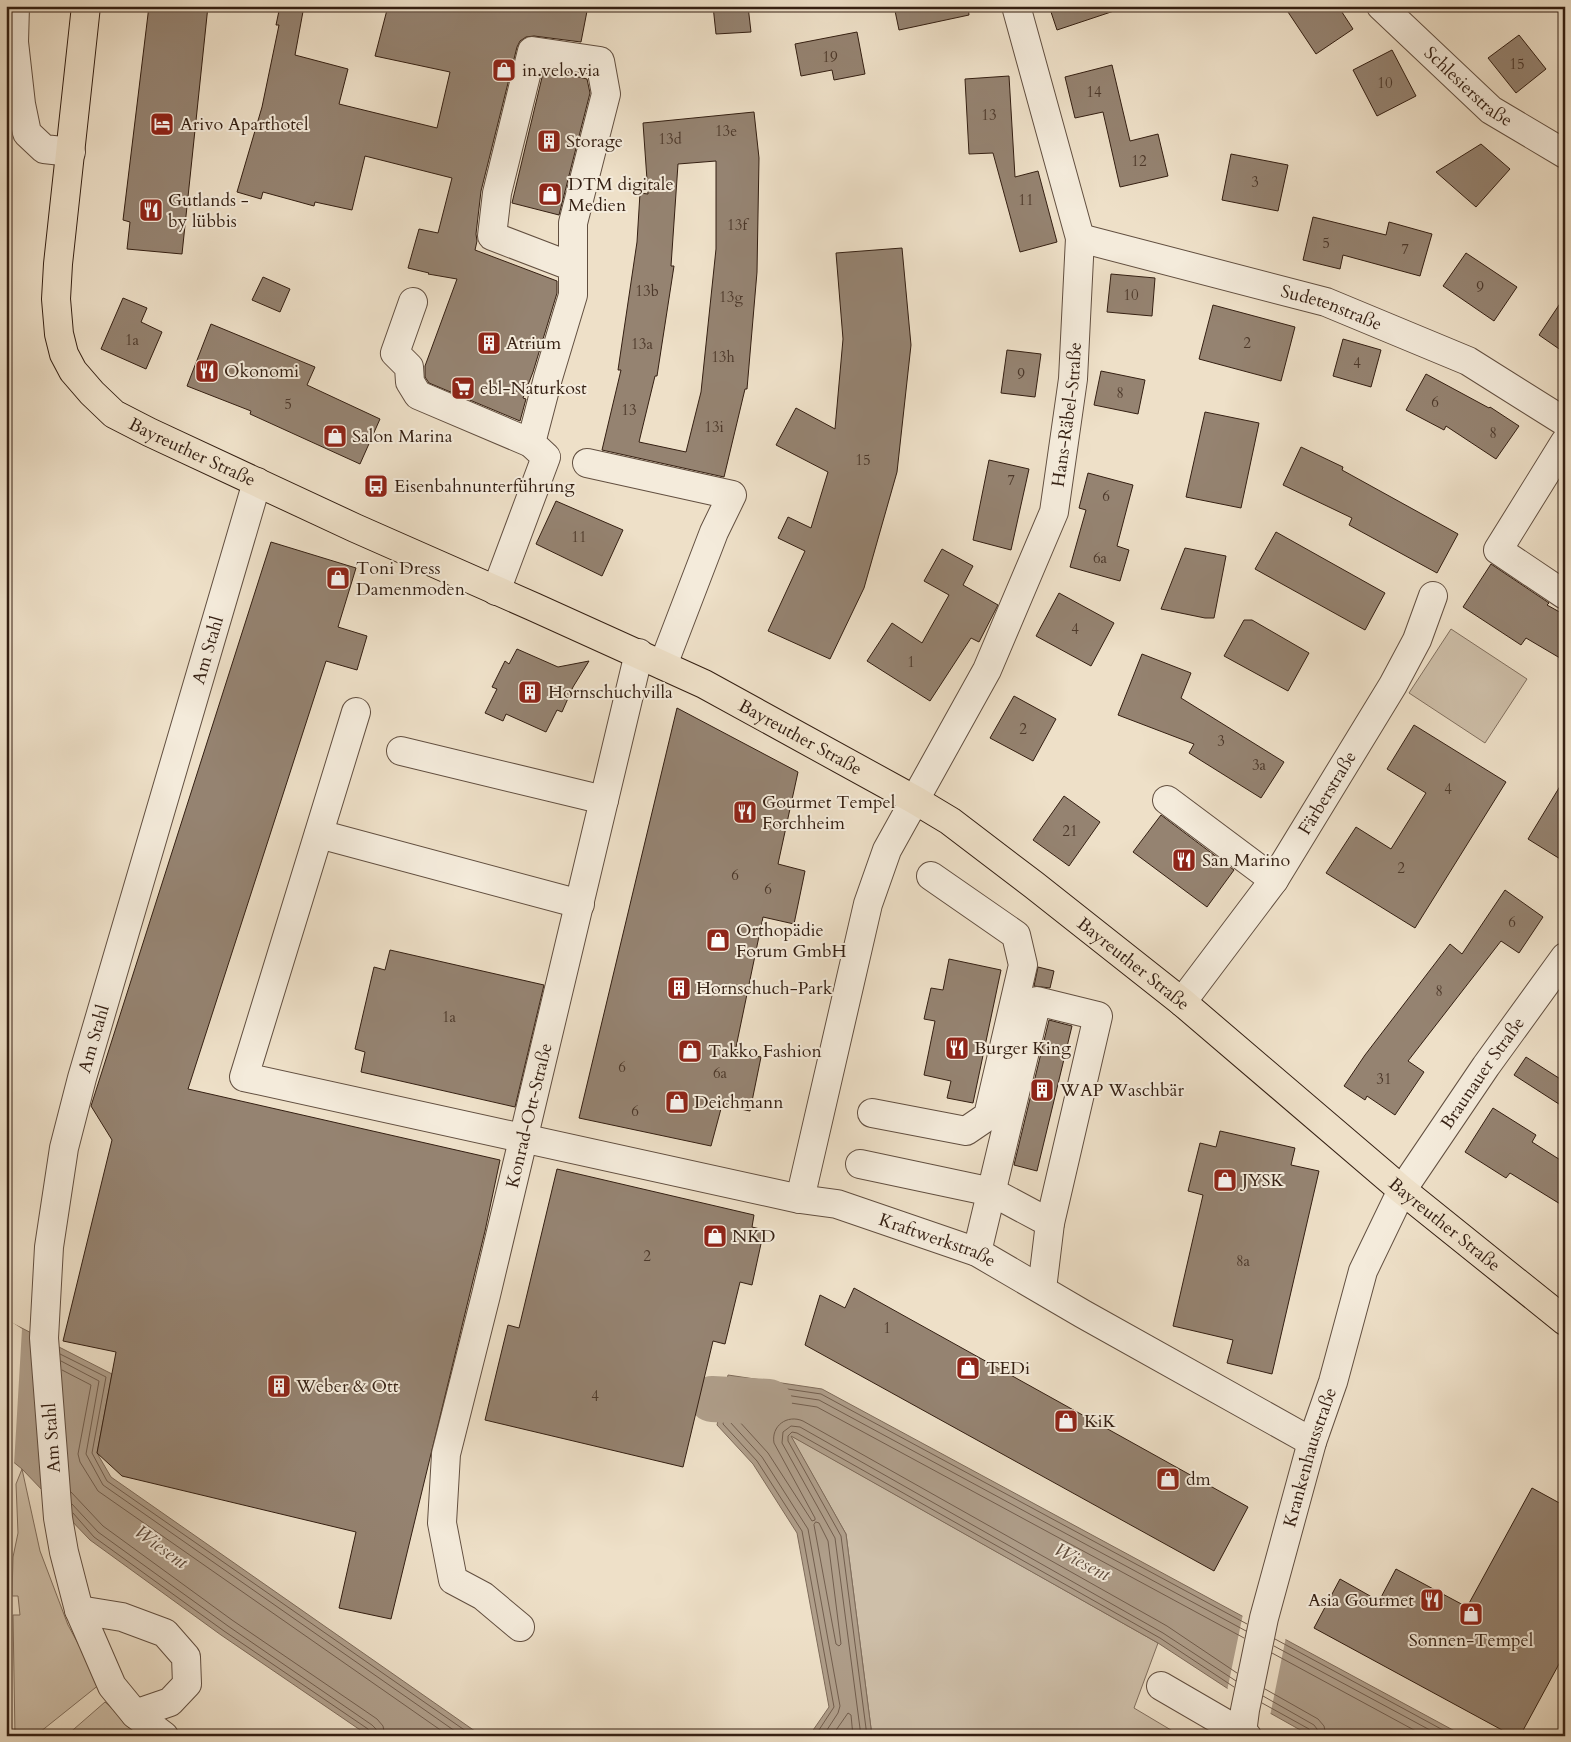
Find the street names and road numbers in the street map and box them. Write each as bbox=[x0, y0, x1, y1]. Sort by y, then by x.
street label: Schlesierstraße bbox=[1419, 41, 1517, 133]
street label: Sudetenstraße bbox=[1278, 278, 1386, 336]
street label: Hans-Räbel-Straße bbox=[1045, 341, 1087, 489]
street label: Bayreuther Straße bbox=[125, 411, 260, 492]
street label: Am Stahl bbox=[186, 613, 230, 687]
street label: Bayreuther Straße bbox=[734, 693, 867, 781]
street label: Färberstraße bbox=[1292, 746, 1362, 839]
street label: Bayreuther Straße bbox=[1072, 911, 1195, 1016]
street label: Am Stahl bbox=[72, 1001, 115, 1076]
street label: Braunauer Straße bbox=[1434, 1011, 1530, 1134]
street label: Konrad-Ott-Straße bbox=[499, 1040, 558, 1190]
street label: Bayreuther Straße bbox=[1383, 1171, 1506, 1277]
street label: Kraftwerkstraße bbox=[876, 1207, 1001, 1273]
street label: Krankenhausstraße bbox=[1277, 1384, 1343, 1530]
street label: Am Stahl bbox=[37, 1402, 67, 1474]

